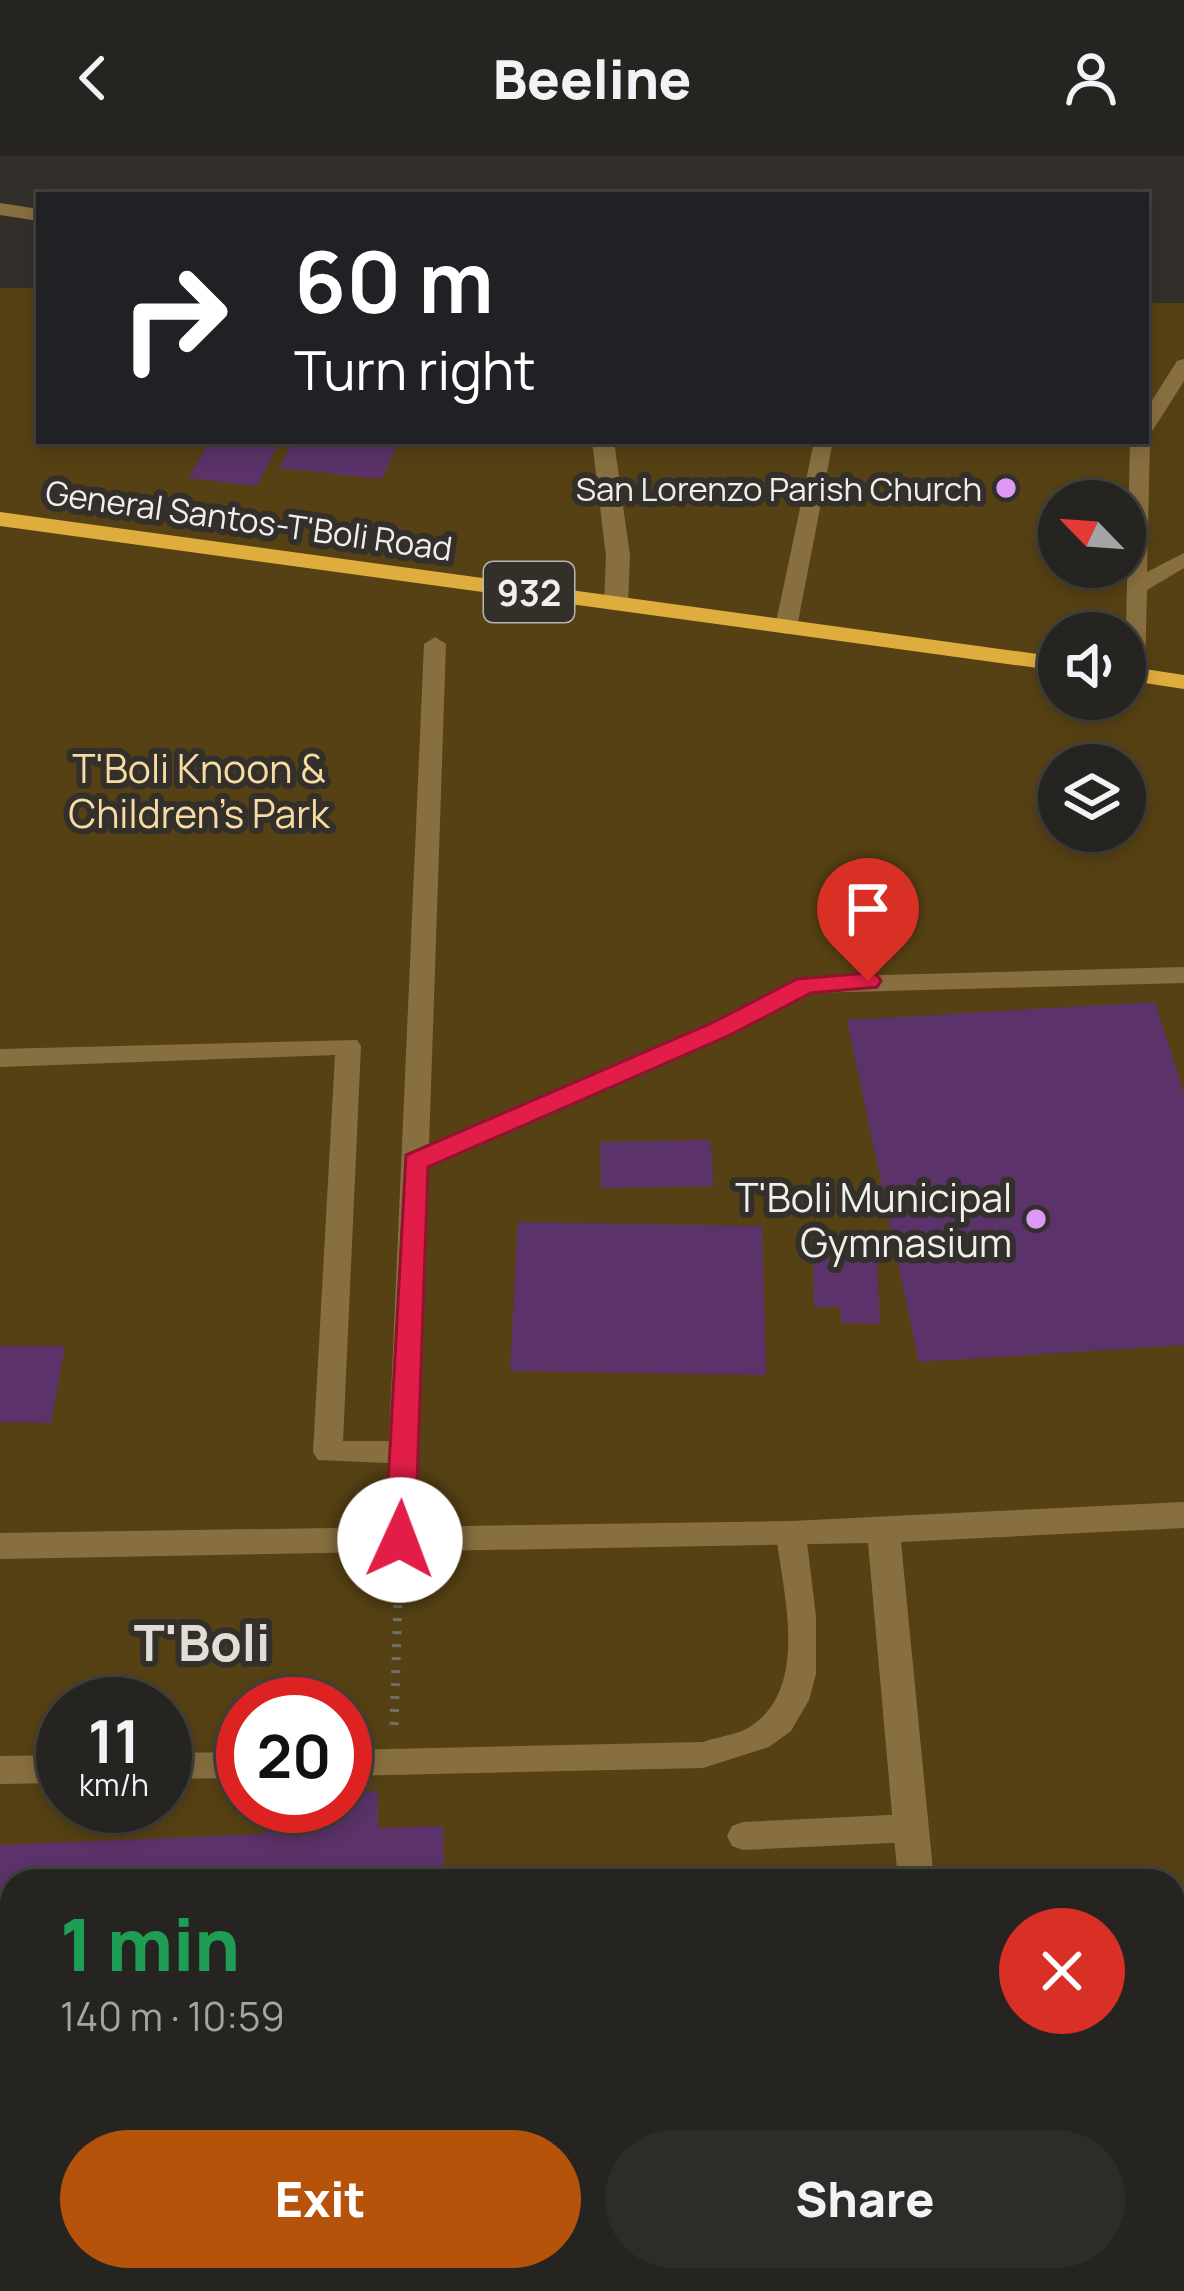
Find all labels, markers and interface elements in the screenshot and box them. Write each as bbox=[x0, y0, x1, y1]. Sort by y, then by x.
text: Beeline bbox=[493, 41, 691, 115]
icon: back bbox=[60, 45, 126, 111]
icon: person bbox=[1058, 45, 1124, 111]
text: 60 m bbox=[294, 223, 494, 338]
icon: right bbox=[96, 240, 252, 396]
text: Turn right bbox=[294, 332, 536, 406]
place label: San Lorenzo Parish Church bbox=[576, 466, 982, 511]
street label: General Santos-T'Boli Road bbox=[43, 469, 455, 571]
marker: San Lorenzo Parish Church bbox=[993, 475, 1019, 501]
north arrow bbox=[1038, 480, 1146, 588]
map controls bbox=[1038, 480, 1146, 852]
road number: 932 bbox=[484, 562, 574, 622]
button: sound bbox=[1038, 612, 1146, 720]
park label: T'Boli Knoon & Children's Park bbox=[68, 741, 331, 840]
button: layers bbox=[1038, 744, 1146, 852]
pin bbox=[817, 858, 919, 981]
icon: arrive bbox=[835, 876, 901, 942]
place label: T'Boli Municipal Gymnasium bbox=[735, 1170, 1012, 1269]
marker: T'Boli Municipal Gymnasium bbox=[1023, 1206, 1049, 1232]
position arrow bbox=[337, 1477, 463, 1603]
district label: T'Boli bbox=[134, 1607, 270, 1676]
speed limit sign: 20 bbox=[216, 1677, 372, 1833]
text: 11 bbox=[88, 1699, 140, 1781]
text: km/h bbox=[79, 1764, 149, 1805]
text: 1 min bbox=[60, 1894, 240, 1993]
button: close bbox=[999, 1908, 1125, 2034]
text: 140 m · 10:59 bbox=[60, 1989, 285, 2043]
button: Exit bbox=[60, 2130, 581, 2268]
button: Share bbox=[605, 2130, 1125, 2268]

